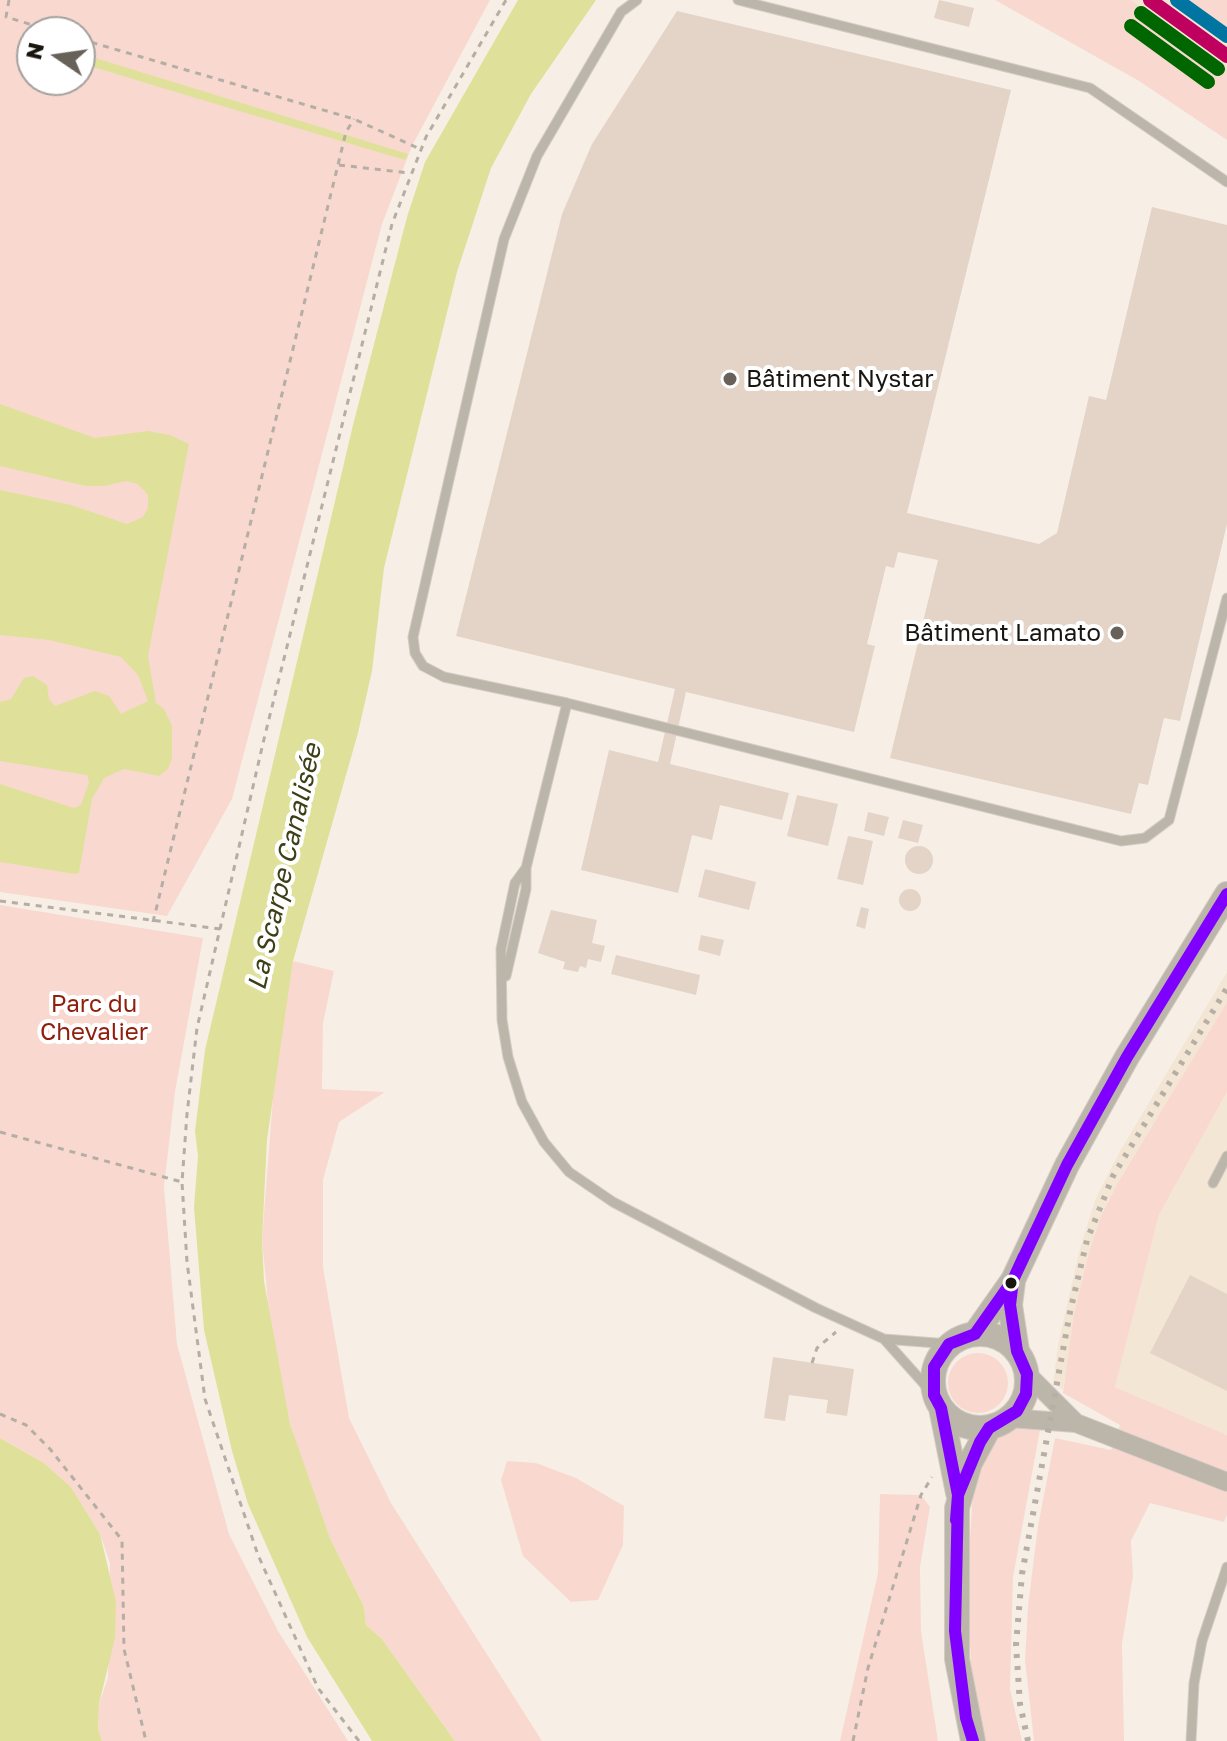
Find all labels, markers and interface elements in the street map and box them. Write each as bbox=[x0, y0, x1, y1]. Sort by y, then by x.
north arrow bbox=[16, 16, 96, 96]
text: N bbox=[19, 40, 49, 62]
place label: Bâtiment Nystar bbox=[746, 365, 934, 393]
marker: Bâtiment Nystar bbox=[721, 370, 739, 388]
place label: Bâtiment Lamato bbox=[904, 619, 1101, 647]
marker: Bâtiment Lamato bbox=[1108, 624, 1126, 642]
water label: La Scarpe Canalisée bbox=[241, 741, 329, 993]
park label: Parc du Chevalier bbox=[40, 990, 148, 1046]
unlabelled marker bbox=[1003, 1275, 1019, 1291]

